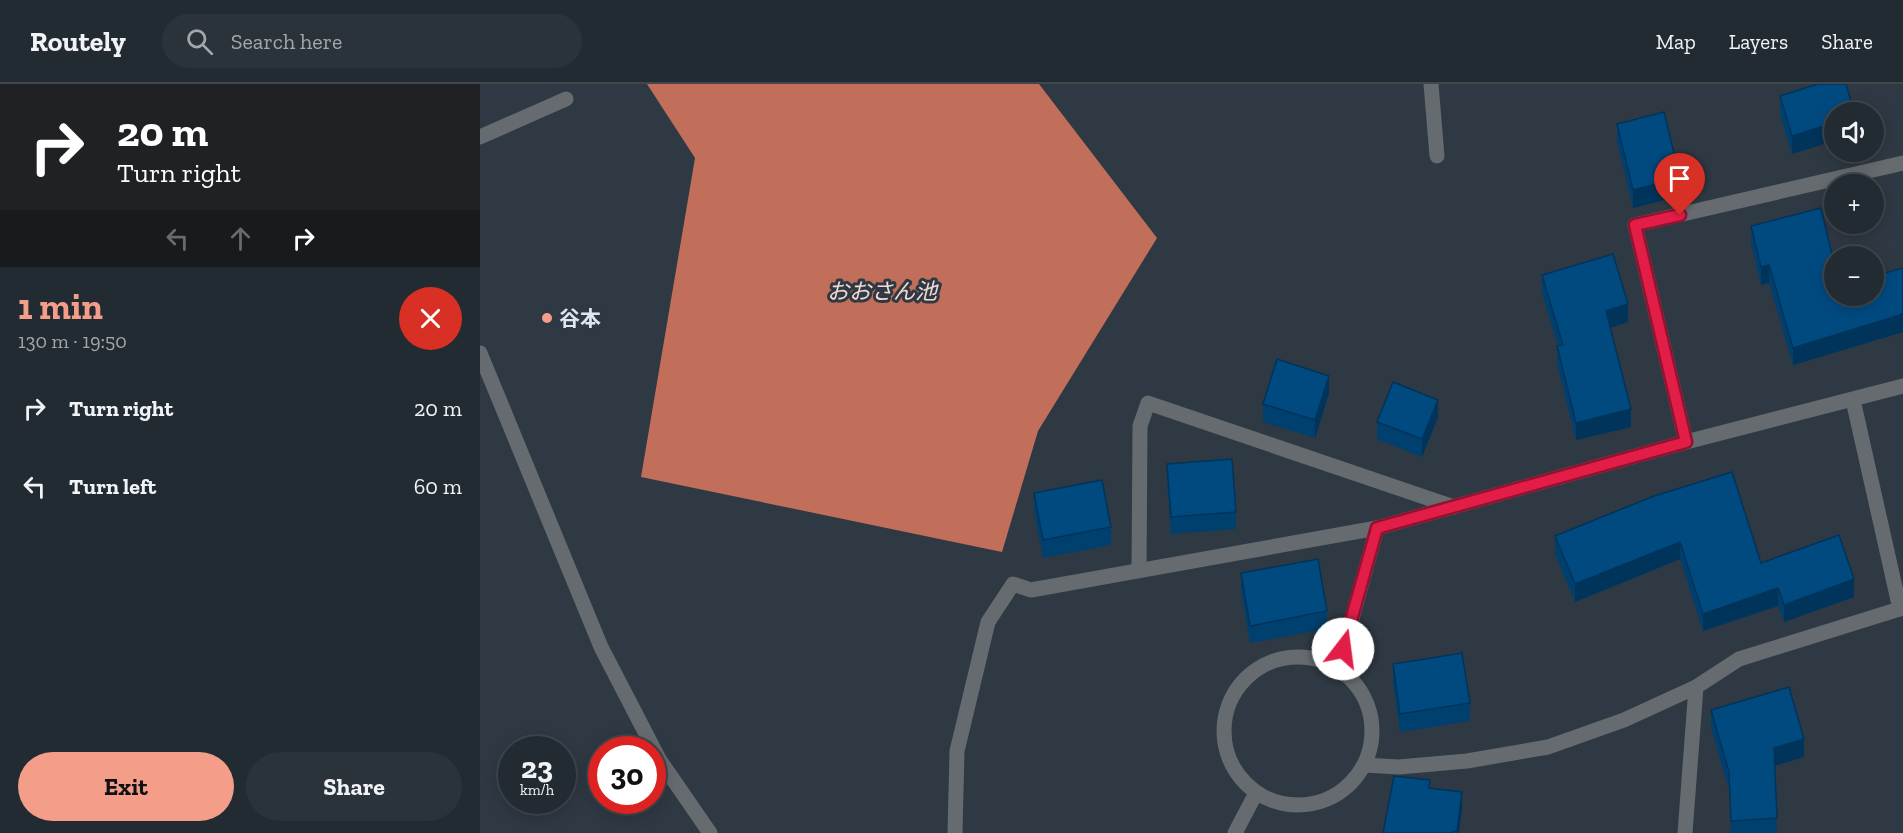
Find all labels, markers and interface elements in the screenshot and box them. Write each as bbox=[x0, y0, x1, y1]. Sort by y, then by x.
search box bbox=[162, 14, 582, 68]
text: Routely bbox=[30, 25, 126, 58]
icon: search bbox=[183, 25, 216, 58]
text: Search here bbox=[231, 28, 342, 55]
text: Map bbox=[1656, 29, 1696, 54]
text: Layers bbox=[1729, 29, 1788, 54]
text: Share bbox=[1821, 29, 1873, 54]
map controls bbox=[1824, 102, 1884, 306]
button: sound bbox=[1824, 102, 1884, 162]
text: 20 m bbox=[117, 106, 208, 157]
icon: right bbox=[18, 108, 96, 186]
pin bbox=[1654, 153, 1705, 215]
text: Turn right bbox=[117, 157, 241, 189]
icon: arrive bbox=[1663, 162, 1696, 195]
button: + bbox=[1824, 174, 1884, 234]
icon: left bbox=[161, 222, 194, 255]
icon: ahead bbox=[224, 222, 257, 255]
icon: right bbox=[287, 222, 320, 255]
button: − bbox=[1824, 246, 1884, 306]
water label: おおさん池 bbox=[827, 278, 939, 305]
text: 1 min bbox=[18, 285, 103, 328]
button: close bbox=[399, 287, 462, 350]
place label: 谷本 bbox=[559, 306, 601, 331]
marker: 谷本 bbox=[540, 311, 554, 325]
text: 130 m · 19:50 bbox=[18, 329, 127, 353]
icon: right bbox=[18, 392, 51, 425]
text: Turn right bbox=[69, 395, 173, 422]
text: 20 m bbox=[414, 395, 462, 422]
icon: left bbox=[18, 470, 51, 503]
text: Turn left bbox=[69, 473, 156, 500]
text: 60 m bbox=[414, 473, 462, 500]
position arrow bbox=[1311, 617, 1375, 681]
speed limit sign: 30 bbox=[588, 736, 666, 814]
text: 23 bbox=[521, 750, 553, 786]
button: Exit bbox=[18, 752, 234, 821]
button: Share bbox=[246, 752, 462, 821]
text: km/h bbox=[520, 781, 554, 799]

